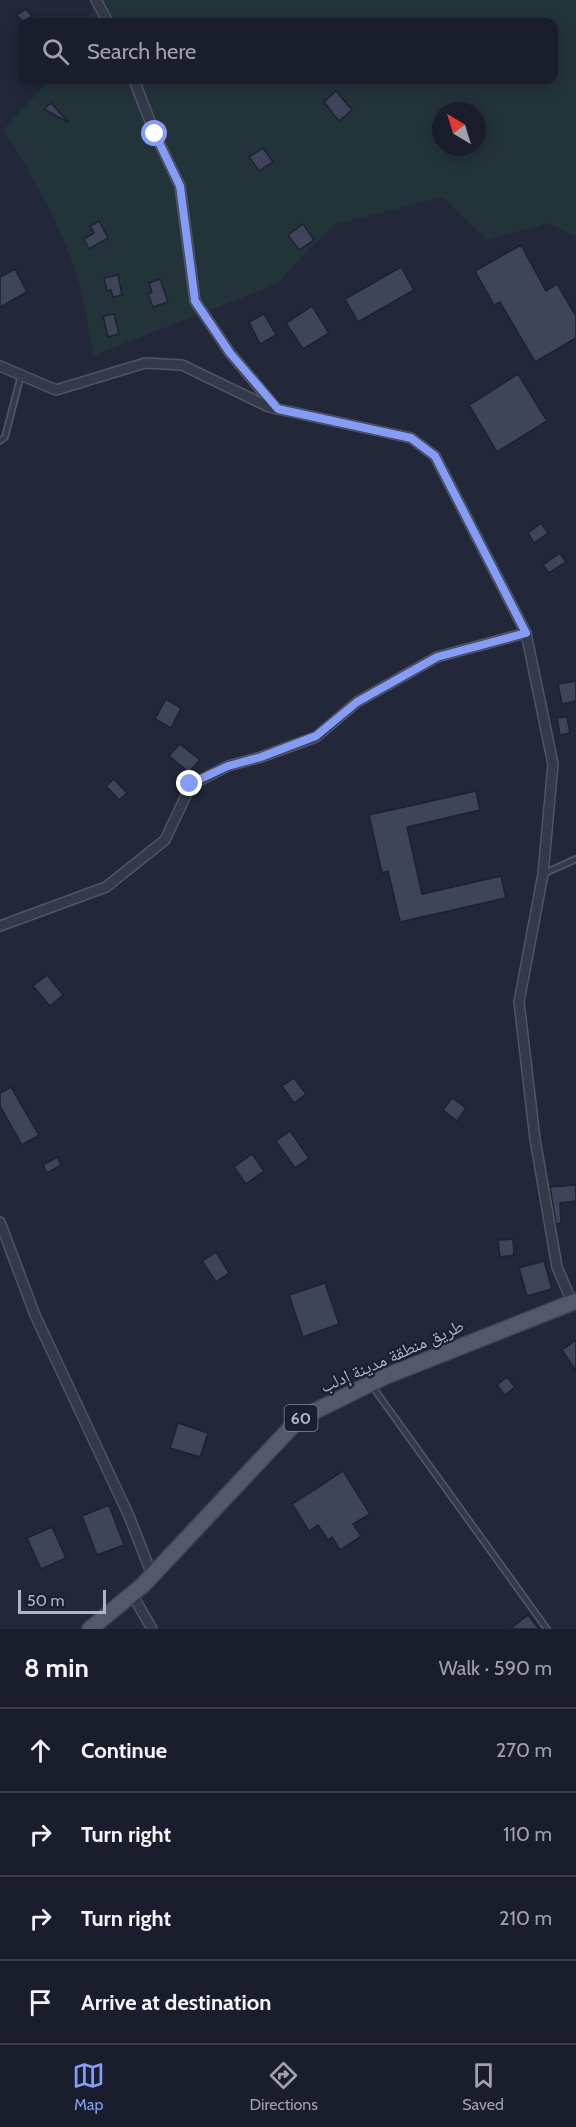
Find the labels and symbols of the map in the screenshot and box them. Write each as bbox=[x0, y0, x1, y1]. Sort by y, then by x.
north arrow bbox=[432, 102, 486, 156]
route start bbox=[141, 120, 167, 146]
route end bbox=[176, 770, 202, 796]
street label: طريق منطقة مدينة إدلب bbox=[317, 1314, 468, 1398]
road number: 60 bbox=[284, 1405, 318, 1431]
scale bar bbox=[18, 1587, 106, 1614]

